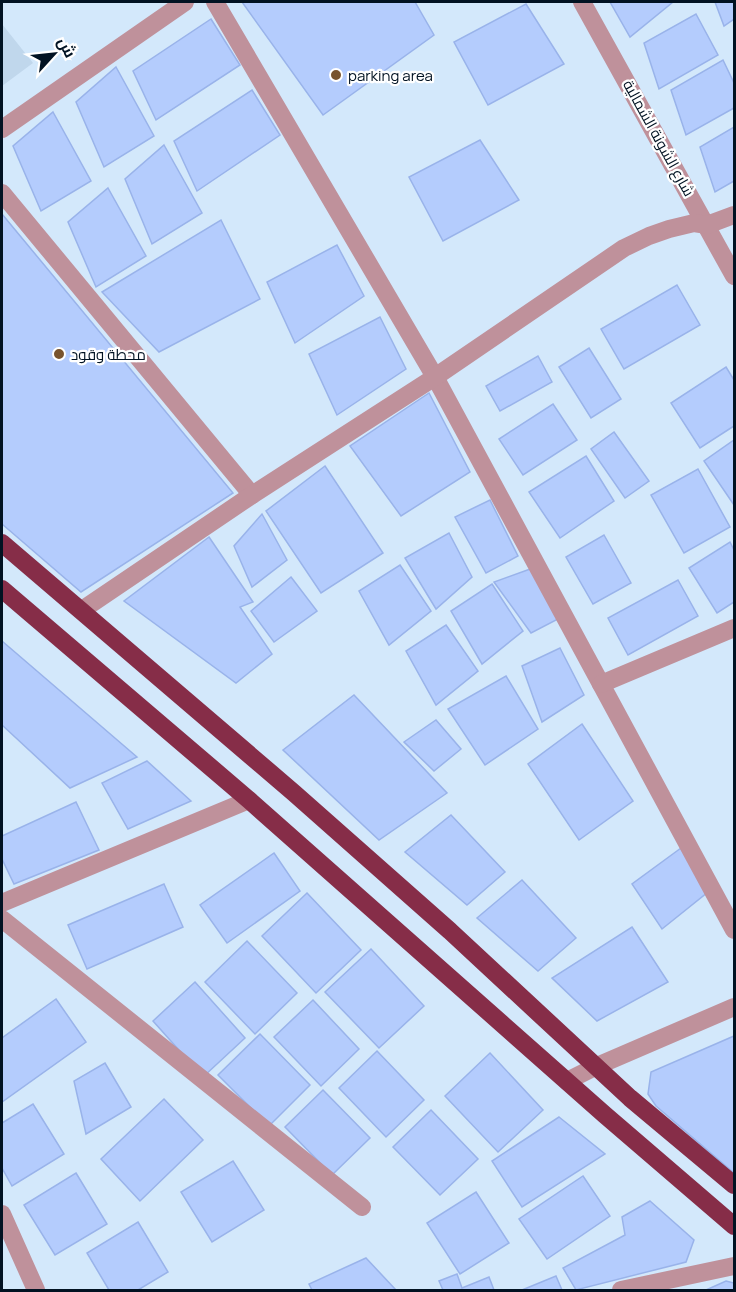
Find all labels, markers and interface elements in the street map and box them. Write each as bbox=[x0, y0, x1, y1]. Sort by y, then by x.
north arrow bbox=[24, 24, 84, 84]
text: ش bbox=[53, 33, 82, 61]
place label: parking area bbox=[348, 65, 433, 86]
marker: parking area bbox=[329, 68, 343, 82]
street label: شارع الشونة الشمالية bbox=[617, 76, 700, 201]
place label: محطة وقود bbox=[71, 344, 146, 365]
marker: محطة وقود bbox=[52, 347, 66, 361]

